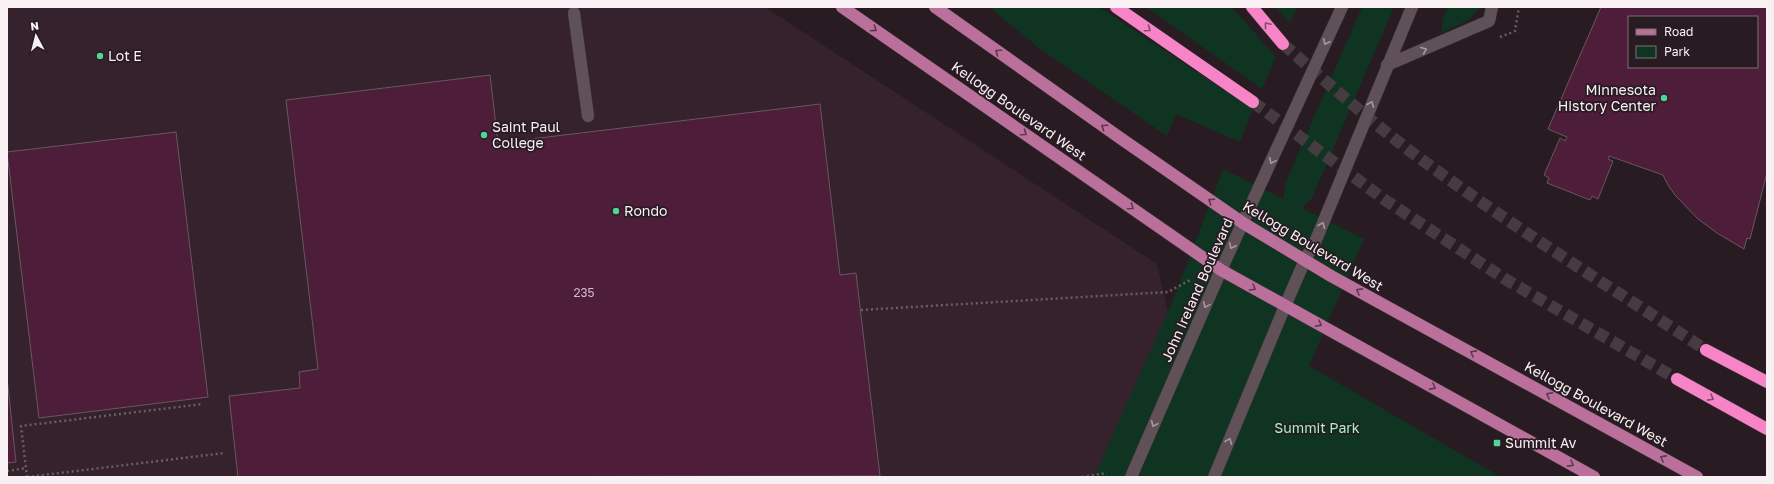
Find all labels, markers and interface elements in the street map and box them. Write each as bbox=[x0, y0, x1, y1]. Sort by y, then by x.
north arrow bbox=[16, 16, 56, 56]
legend bbox=[1628, 16, 1758, 68]
text: N bbox=[30, 19, 40, 33]
one-way arrow bbox=[1265, 23, 1272, 30]
one-way arrow bbox=[870, 24, 877, 32]
one-way arrow bbox=[1144, 24, 1151, 32]
text: Road bbox=[1664, 24, 1693, 39]
one-way arrow bbox=[1323, 38, 1331, 46]
text: Park bbox=[1664, 44, 1690, 59]
place label: Lot E bbox=[108, 47, 142, 64]
one-way arrow bbox=[1419, 47, 1427, 55]
one-way arrow bbox=[996, 49, 1003, 56]
marker: Lot E bbox=[95, 51, 105, 61]
street label: Kellogg Boulevard West bbox=[949, 58, 1090, 164]
place label: Minnesota History Center bbox=[1558, 81, 1657, 114]
marker: Minnesota History Center bbox=[1659, 93, 1669, 103]
one-way arrow bbox=[1367, 101, 1375, 108]
place label: Saint Paul College bbox=[492, 118, 560, 151]
one-way arrow bbox=[1101, 124, 1108, 132]
one-way arrow bbox=[1020, 128, 1027, 136]
marker: Saint Paul College bbox=[479, 130, 489, 140]
one-way arrow bbox=[1269, 156, 1277, 164]
street label: Kellogg Boulevard West bbox=[1240, 197, 1386, 294]
one-way arrow bbox=[1208, 198, 1215, 206]
place label: Rondo bbox=[624, 202, 667, 219]
one-way arrow bbox=[1127, 202, 1134, 210]
marker: Rondo bbox=[611, 206, 621, 216]
street label: John Ireland Boulevard bbox=[1157, 215, 1236, 364]
one-way arrow bbox=[1318, 221, 1326, 228]
one-way arrow bbox=[1229, 242, 1237, 250]
one-way arrow bbox=[1249, 283, 1256, 290]
house number: 235 bbox=[574, 285, 595, 300]
one-way arrow bbox=[1356, 288, 1363, 295]
one-way arrow bbox=[1203, 301, 1211, 309]
one-way arrow bbox=[1315, 320, 1323, 327]
one-way arrow bbox=[1470, 351, 1477, 358]
street label: Kellogg Boulevard West bbox=[1522, 357, 1671, 450]
one-way arrow bbox=[1429, 383, 1436, 390]
one-way arrow bbox=[1546, 392, 1553, 400]
one-way arrow bbox=[1707, 394, 1714, 401]
park label: Summit Park bbox=[1274, 419, 1360, 436]
one-way arrow bbox=[1150, 421, 1158, 428]
place label: Summit Av bbox=[1505, 434, 1577, 451]
one-way arrow bbox=[1224, 437, 1232, 445]
marker: Summit Av bbox=[1492, 438, 1502, 448]
one-way arrow bbox=[1660, 455, 1667, 463]
one-way arrow bbox=[1567, 459, 1574, 467]

